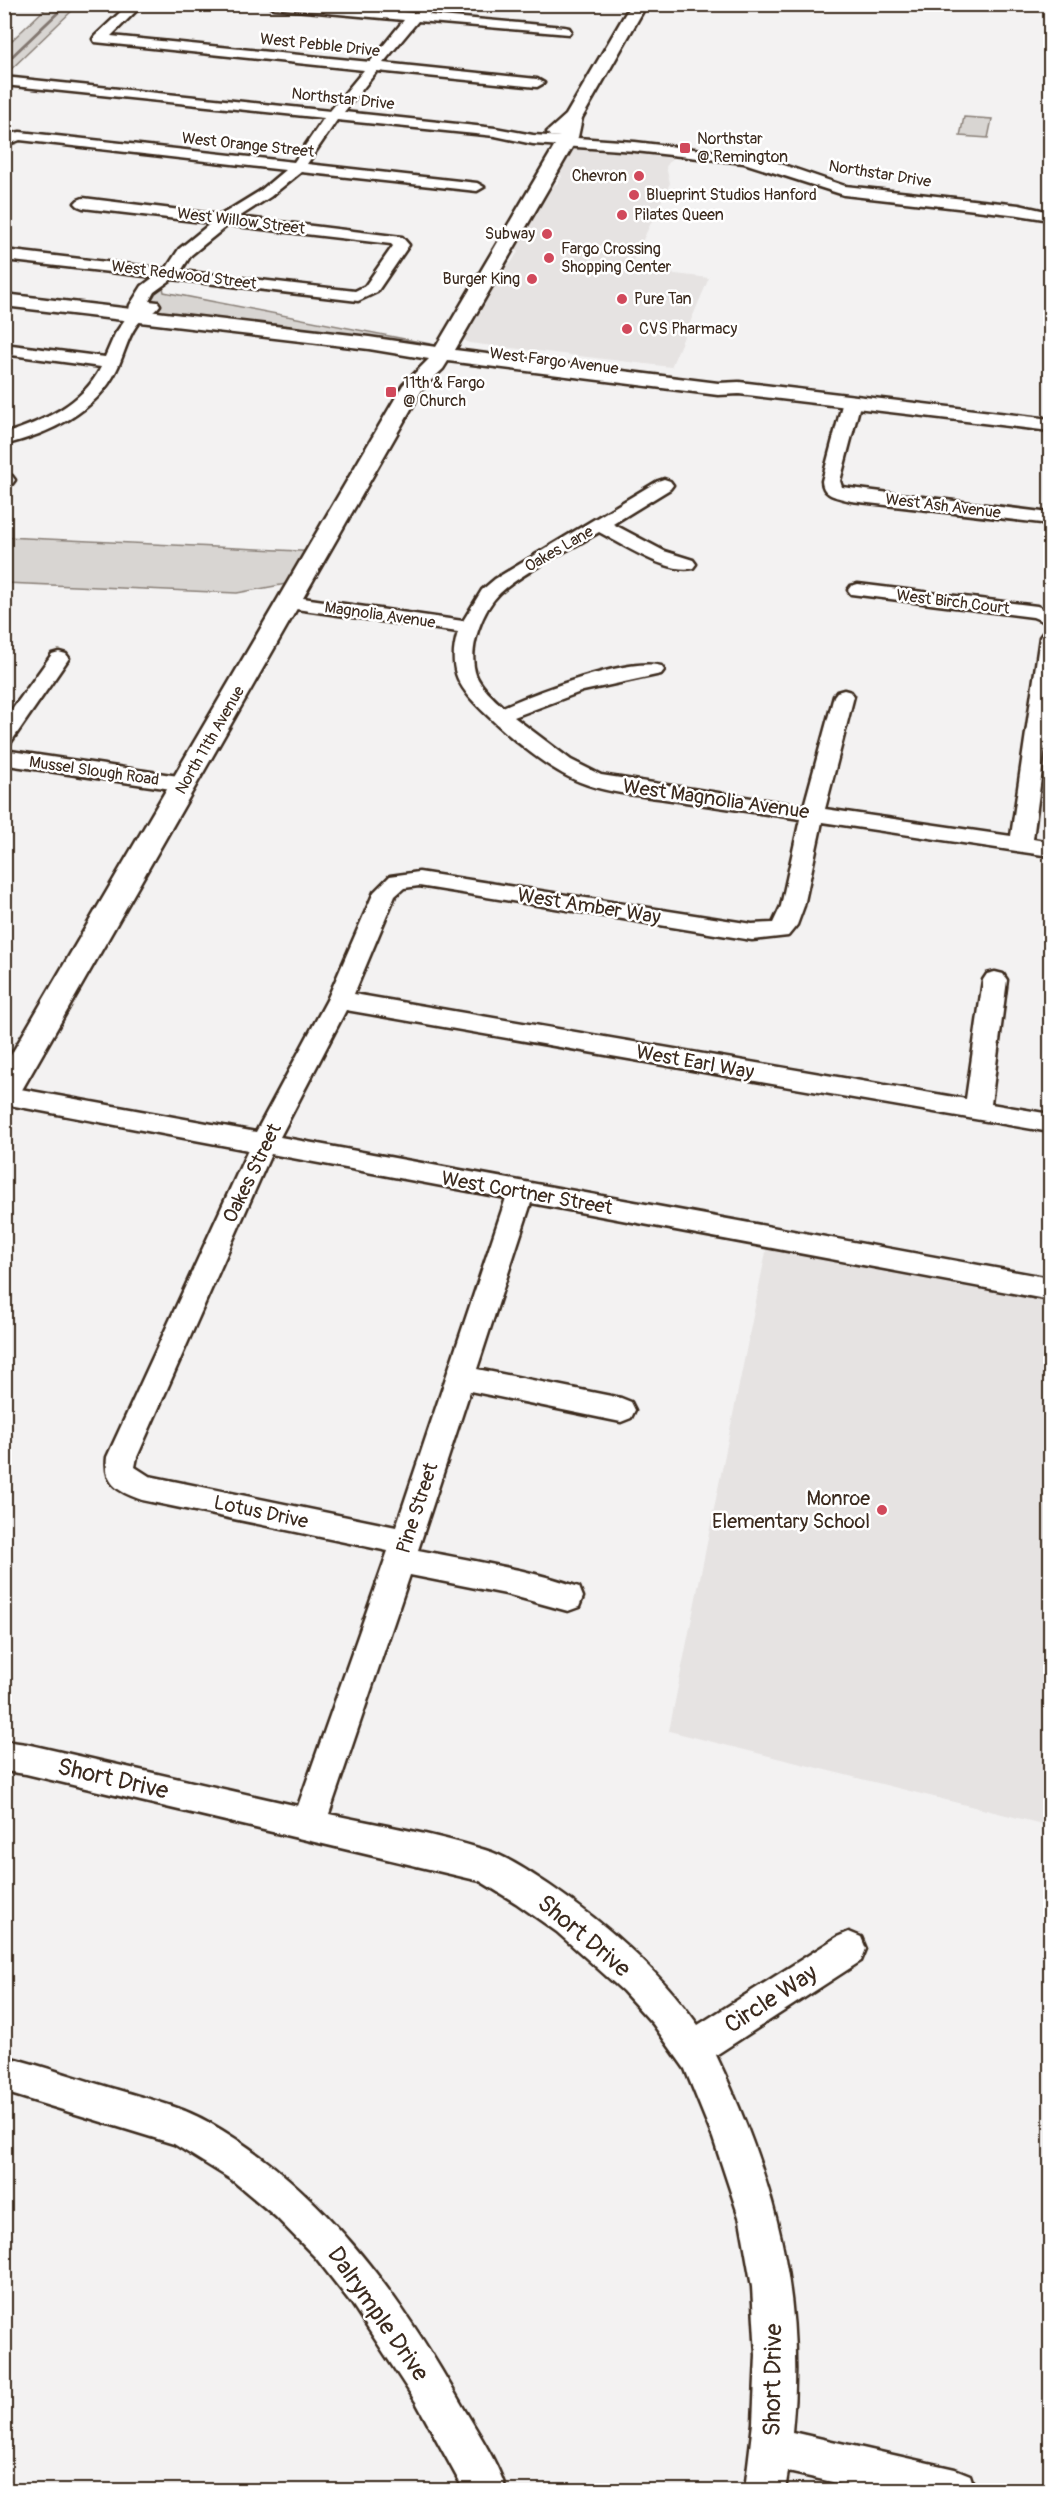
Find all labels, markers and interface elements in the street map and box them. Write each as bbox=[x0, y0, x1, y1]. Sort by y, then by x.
street label: West Pebble Drive bbox=[259, 29, 381, 61]
street label: Northstar Drive bbox=[291, 84, 396, 114]
street label: West Orange Street bbox=[181, 128, 316, 162]
place label: Northstar @ Remington bbox=[697, 129, 788, 167]
marker: Northstar @ Remington bbox=[678, 141, 692, 155]
street label: Northstar Drive bbox=[827, 156, 933, 192]
place label: Chevron bbox=[572, 166, 627, 186]
marker: Chevron bbox=[632, 169, 646, 183]
place label: Blueprint Studios Hanford bbox=[646, 185, 817, 205]
marker: Blueprint Studios Hanford bbox=[627, 188, 641, 202]
street label: West Willow Street bbox=[176, 203, 307, 239]
place label: Pilates Queen bbox=[634, 205, 724, 225]
marker: Pilates Queen bbox=[615, 208, 629, 222]
place label: Subway bbox=[485, 224, 535, 244]
marker: Subway bbox=[540, 227, 554, 241]
place label: Fargo Crossing Shopping Center bbox=[561, 239, 672, 277]
marker: Fargo Crossing Shopping Center bbox=[542, 251, 556, 265]
street label: West Redwood Street bbox=[110, 256, 258, 294]
place label: Burger King bbox=[443, 269, 520, 289]
marker: Burger King bbox=[525, 272, 539, 286]
place label: Pure Tan bbox=[634, 289, 692, 309]
marker: Pure Tan bbox=[615, 292, 629, 306]
place label: CVS Pharmacy bbox=[639, 319, 738, 339]
marker: CVS Pharmacy bbox=[620, 322, 634, 336]
street label: West Fargo Avenue bbox=[488, 343, 620, 379]
place label: 11th & Fargo @ Church bbox=[403, 373, 485, 411]
marker: 11th & Fargo @ Church bbox=[384, 385, 398, 399]
street label: West Ash Avenue bbox=[884, 489, 1002, 523]
street label: Oakes Lane bbox=[521, 521, 597, 577]
street label: West Birch Court bbox=[895, 585, 1011, 619]
street label: Magnolia Avenue bbox=[323, 597, 437, 633]
street label: North 11th Avenue bbox=[171, 682, 249, 798]
street label: Mussel Slough Road bbox=[28, 752, 160, 790]
street label: West Magnolia Avenue bbox=[621, 774, 811, 824]
street label: West Amber Way bbox=[516, 882, 663, 930]
street label: West Earl Way bbox=[634, 1039, 756, 1085]
street label: Oakes Street bbox=[217, 1118, 287, 1227]
street label: West Cortner Street bbox=[439, 1166, 616, 1221]
street label: Pine Street bbox=[391, 1458, 444, 1557]
place label: Monroe Elementary School bbox=[712, 1486, 870, 1534]
street label: Lotus Drive bbox=[211, 1490, 311, 1534]
marker: Monroe Elementary School bbox=[875, 1503, 889, 1517]
street label: Short Drive bbox=[55, 1752, 171, 1806]
street label: Short Drive bbox=[531, 1889, 637, 1983]
street label: Circle Way bbox=[719, 1958, 823, 2040]
street label: Dalrymple Drive bbox=[321, 2241, 435, 2387]
street label: Short Drive bbox=[758, 2323, 788, 2437]

